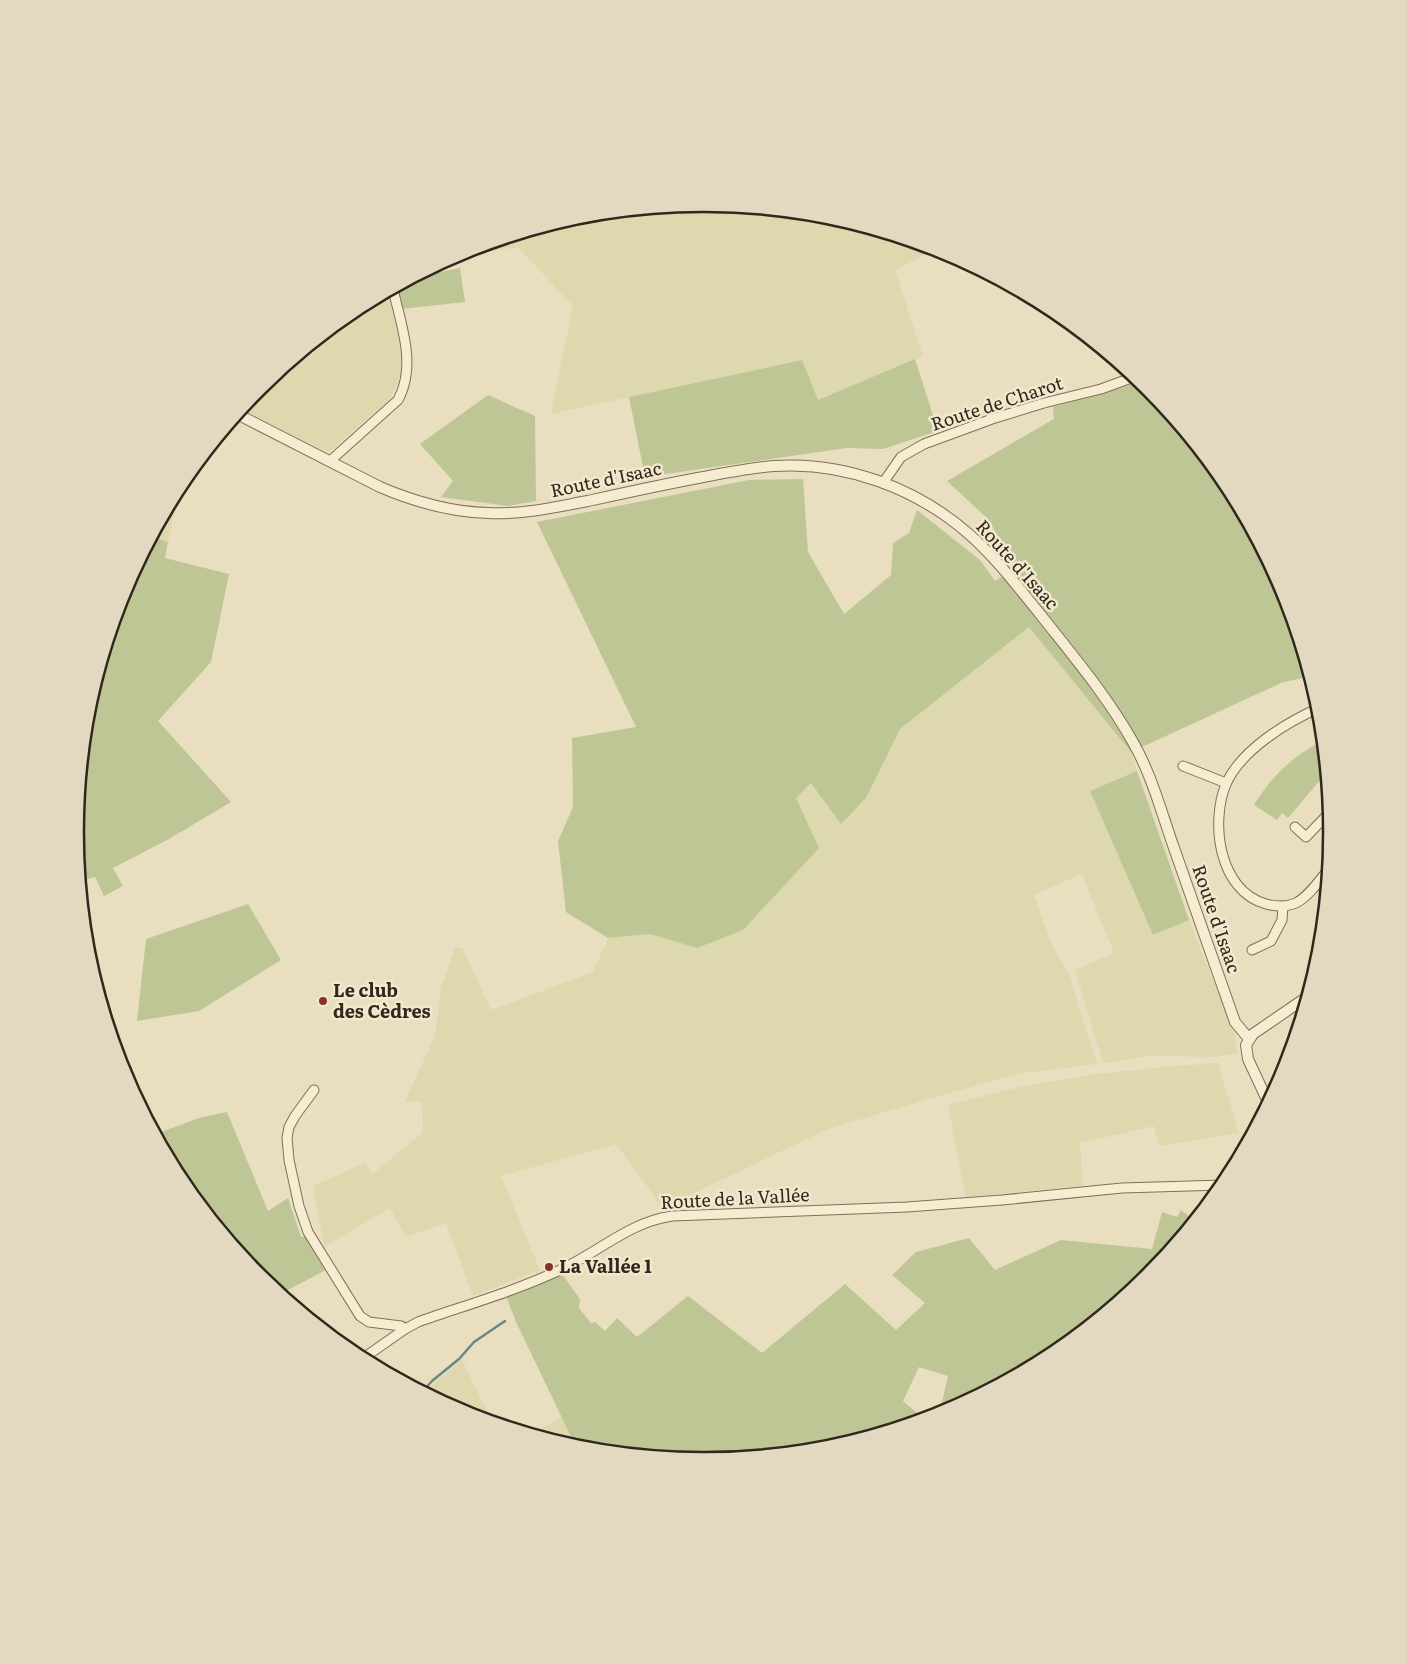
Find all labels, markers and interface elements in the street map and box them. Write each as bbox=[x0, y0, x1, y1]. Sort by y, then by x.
street label: Route de Charot bbox=[927, 368, 1067, 437]
street label: Route d'Isaac bbox=[548, 454, 664, 503]
street label: Route d'Isaac bbox=[970, 513, 1066, 615]
street label: Route d'Isaac bbox=[1186, 861, 1249, 976]
place label: Le club des Cèdres bbox=[333, 976, 431, 1024]
marker: Le club des Cèdres bbox=[317, 995, 329, 1007]
street label: Route de la Vallée bbox=[660, 1180, 810, 1215]
place label: La Vallée 1 bbox=[559, 1252, 652, 1279]
marker: La Vallée 1 bbox=[543, 1261, 555, 1273]

